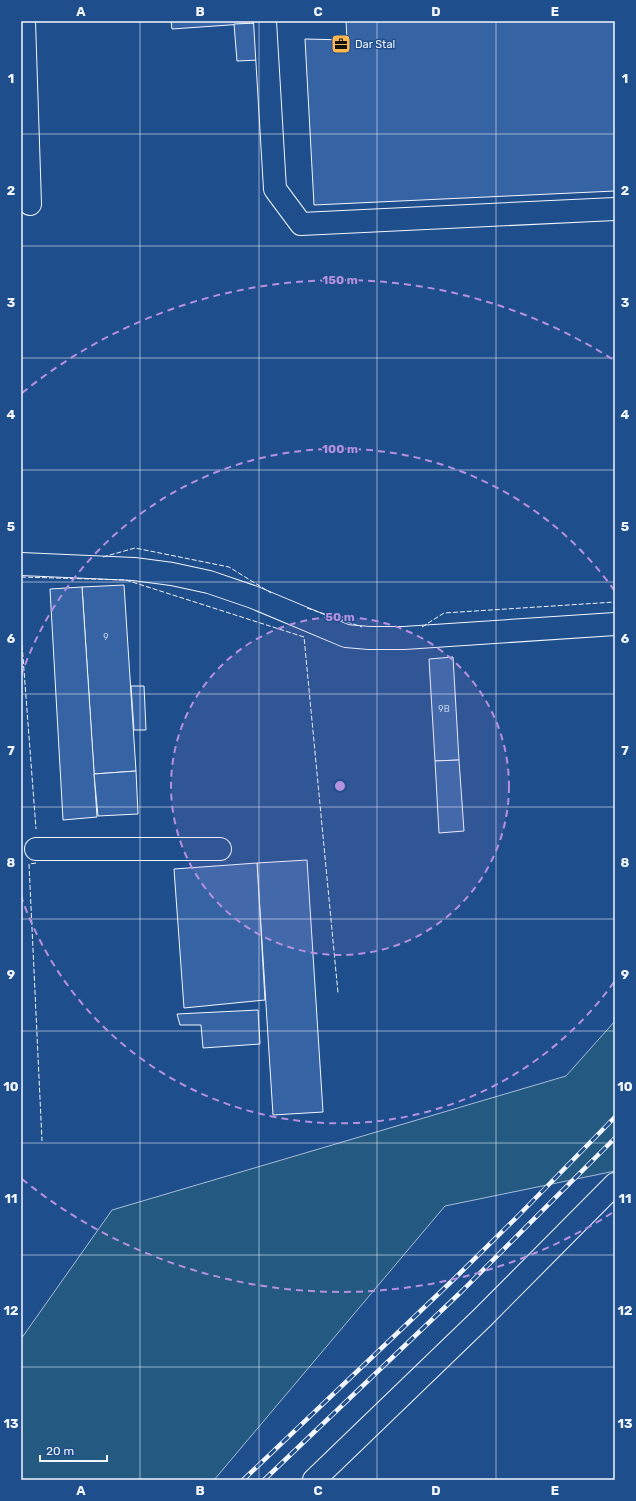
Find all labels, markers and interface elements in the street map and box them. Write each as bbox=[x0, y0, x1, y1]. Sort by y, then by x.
text: A bbox=[76, 4, 86, 19]
text: B bbox=[195, 4, 205, 19]
text: C bbox=[313, 4, 323, 19]
text: D bbox=[431, 4, 441, 19]
text: E bbox=[551, 4, 559, 19]
office icon: Dar Stal bbox=[330, 33, 352, 55]
place label: Dar Stal bbox=[355, 38, 395, 51]
text: 1 bbox=[8, 71, 14, 86]
text: 1 bbox=[622, 71, 628, 86]
text: 2 bbox=[7, 183, 15, 198]
text: 2 bbox=[621, 183, 629, 198]
text: 150 m bbox=[322, 273, 358, 287]
text: 3 bbox=[7, 295, 16, 310]
text: 3 bbox=[621, 295, 630, 310]
text: 4 bbox=[7, 407, 16, 422]
text: 4 bbox=[621, 407, 630, 422]
text: 100 m bbox=[322, 442, 358, 456]
text: 5 bbox=[7, 519, 15, 534]
text: 5 bbox=[621, 519, 629, 534]
text: 50 m bbox=[325, 610, 355, 624]
text: 6 bbox=[7, 631, 16, 646]
text: 6 bbox=[621, 631, 630, 646]
house number: 9 bbox=[103, 632, 109, 642]
house number: 9B bbox=[438, 704, 450, 714]
text: 7 bbox=[7, 743, 15, 758]
text: 7 bbox=[621, 743, 629, 758]
centre of rings bbox=[333, 779, 347, 793]
text: 8 bbox=[7, 855, 16, 870]
text: 8 bbox=[621, 855, 630, 870]
text: 9 bbox=[7, 967, 15, 982]
text: 9 bbox=[621, 967, 629, 982]
text: 10 bbox=[3, 1079, 19, 1094]
text: 10 bbox=[617, 1079, 633, 1094]
text: 11 bbox=[5, 1191, 17, 1206]
text: 11 bbox=[619, 1191, 631, 1206]
text: 12 bbox=[4, 1303, 18, 1318]
text: 12 bbox=[618, 1303, 632, 1318]
text: 13 bbox=[3, 1416, 19, 1431]
text: 13 bbox=[617, 1416, 633, 1431]
scale bar bbox=[40, 1437, 107, 1463]
text: 20 m bbox=[46, 1444, 74, 1458]
text: A bbox=[76, 1483, 86, 1498]
text: B bbox=[195, 1483, 205, 1498]
text: C bbox=[313, 1483, 323, 1498]
text: D bbox=[431, 1483, 441, 1498]
text: E bbox=[551, 1483, 559, 1498]

